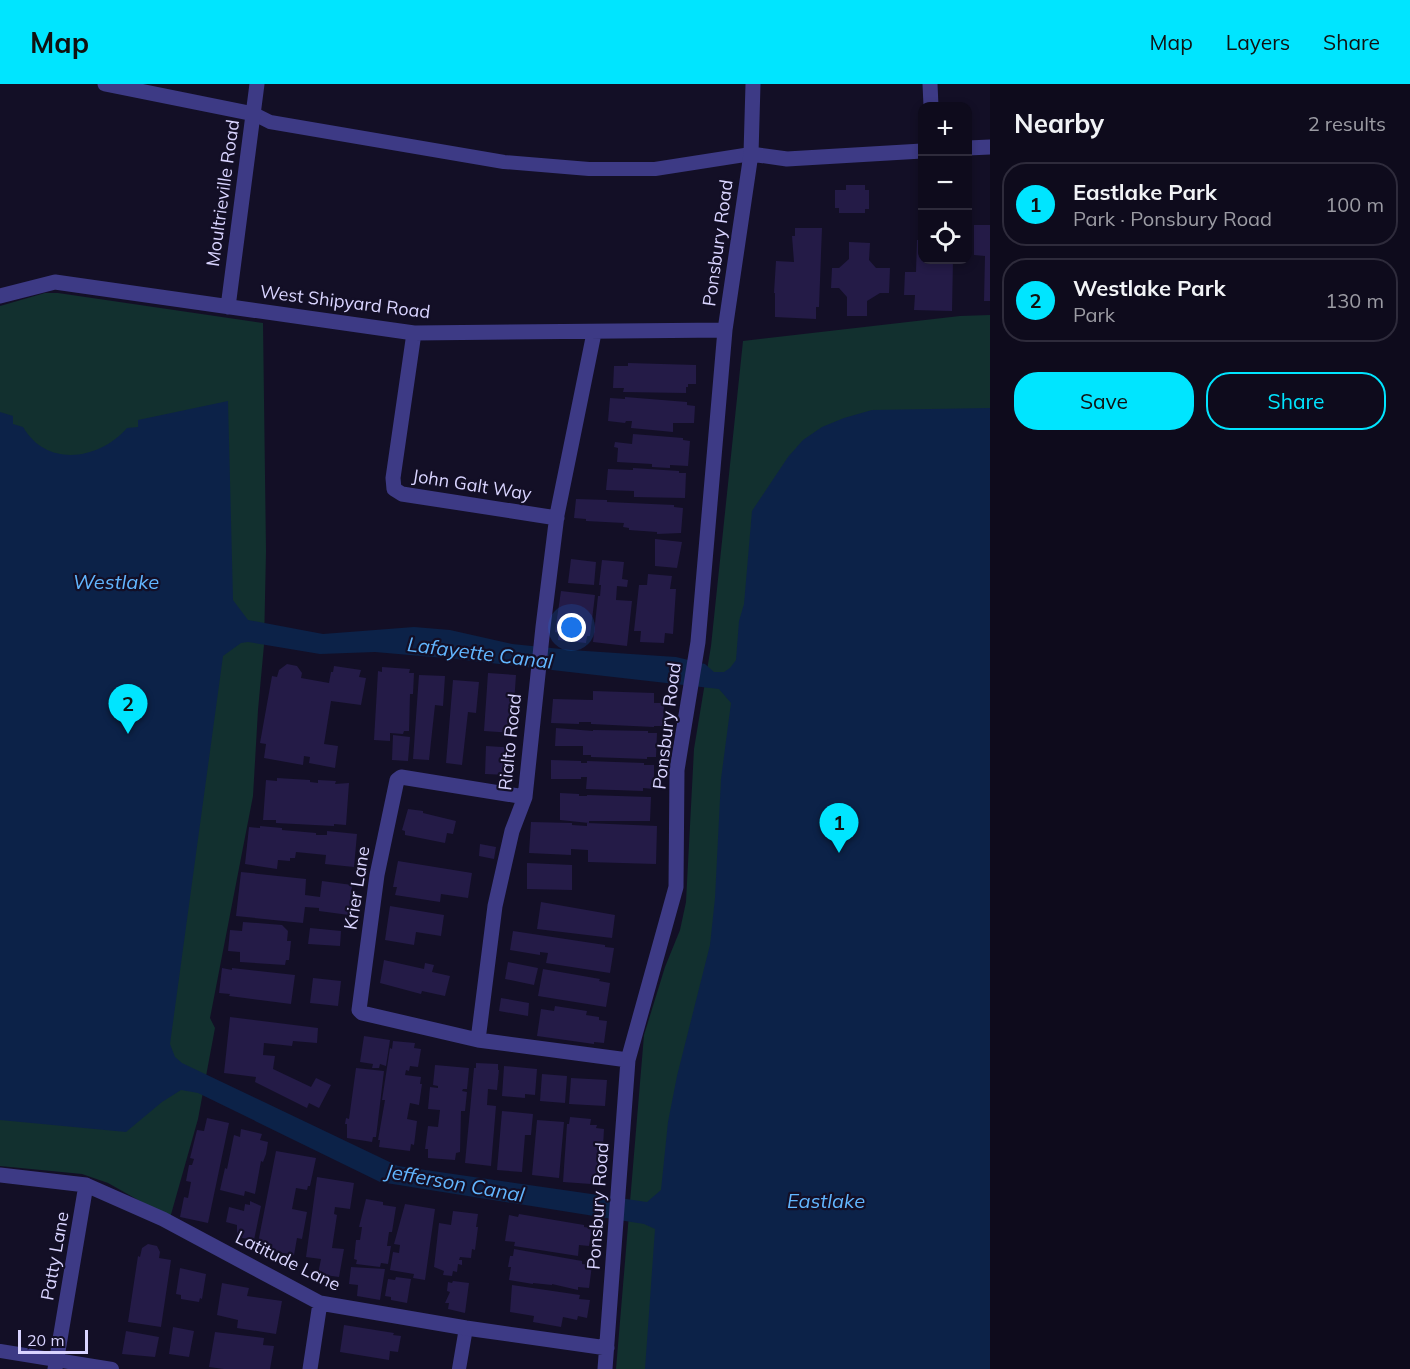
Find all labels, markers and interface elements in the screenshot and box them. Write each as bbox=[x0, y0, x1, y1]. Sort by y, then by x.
text: Map bbox=[30, 25, 89, 60]
text: Map bbox=[1150, 29, 1193, 55]
text: Layers bbox=[1226, 29, 1290, 55]
text: Share bbox=[1323, 29, 1380, 55]
map controls bbox=[918, 102, 972, 264]
button: + bbox=[918, 102, 972, 156]
text: Nearby bbox=[1014, 107, 1104, 140]
text: 2 results bbox=[1308, 111, 1386, 136]
street label: Moultrieville Road bbox=[201, 118, 244, 268]
button: − bbox=[918, 156, 972, 210]
street label: Ponsbury Road bbox=[697, 178, 738, 308]
text: Eastlake Park bbox=[1073, 178, 1217, 206]
text: 1 bbox=[1030, 192, 1042, 217]
text: 100 m bbox=[1325, 192, 1384, 217]
text: Park · Ponsbury Road bbox=[1073, 206, 1272, 231]
button: locate bbox=[918, 210, 972, 264]
text: Westlake Park bbox=[1073, 274, 1226, 302]
street label: West Shipyard Road bbox=[259, 280, 432, 323]
text: 2 bbox=[1030, 288, 1042, 313]
text: 130 m bbox=[1325, 288, 1384, 313]
text: Park bbox=[1073, 302, 1115, 327]
button: Save bbox=[1014, 372, 1194, 430]
button: Share bbox=[1206, 372, 1386, 430]
street label: John Galt Way bbox=[411, 464, 534, 505]
water label: Westlake bbox=[73, 569, 159, 594]
your location bbox=[557, 613, 586, 642]
water label: Lafayette Canal bbox=[406, 631, 554, 674]
street label: Ponsbury Road bbox=[647, 661, 686, 791]
pin: 2 bbox=[108, 684, 148, 734]
street label: Rialto Road bbox=[493, 692, 526, 791]
pin: 1 bbox=[820, 804, 858, 853]
street label: Krier Lane bbox=[339, 845, 374, 931]
street label: Ponsbury Road bbox=[582, 1141, 613, 1270]
water label: Jefferson Canal bbox=[382, 1158, 527, 1207]
water label: Eastlake bbox=[787, 1188, 865, 1213]
street label: Patty Lane bbox=[35, 1210, 74, 1302]
street label: Latitude Lane bbox=[232, 1225, 345, 1296]
scale bar bbox=[18, 1327, 88, 1354]
text: 20 m bbox=[27, 1330, 64, 1350]

